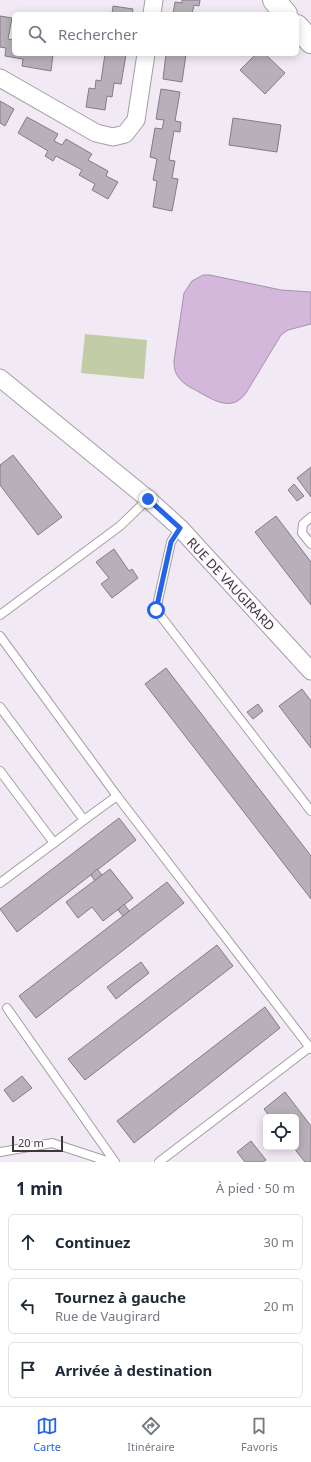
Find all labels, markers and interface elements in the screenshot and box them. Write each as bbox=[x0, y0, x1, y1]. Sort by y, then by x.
search box bbox=[12, 12, 299, 56]
icon: search bbox=[26, 23, 48, 45]
text: Rechercher bbox=[58, 24, 138, 44]
route end bbox=[139, 490, 157, 508]
street label: RUE DE VAUGIRARD bbox=[183, 534, 279, 634]
route start bbox=[147, 601, 165, 619]
map controls bbox=[263, 1114, 299, 1150]
button: locate bbox=[263, 1114, 299, 1150]
scale bar bbox=[12, 1134, 63, 1153]
text: 20 m bbox=[18, 1135, 44, 1150]
text: 1 min bbox=[16, 1177, 63, 1200]
text: À pied · 50 m bbox=[216, 1179, 295, 1197]
icon: ahead bbox=[17, 1231, 39, 1253]
text: Continuez bbox=[55, 1232, 130, 1252]
text: 30 m bbox=[264, 1233, 294, 1251]
text: Tournez à gauche bbox=[55, 1287, 186, 1307]
icon: left bbox=[17, 1295, 39, 1317]
text: 20 m bbox=[264, 1297, 294, 1315]
text: Rue de Vaugirard bbox=[55, 1307, 160, 1325]
icon: arrive bbox=[17, 1359, 39, 1381]
text: Arrivée à destination bbox=[55, 1360, 212, 1380]
tab: Carte bbox=[33, 1415, 61, 1454]
tab: Itinéraire bbox=[127, 1415, 175, 1454]
tab: Favoris bbox=[241, 1415, 278, 1454]

